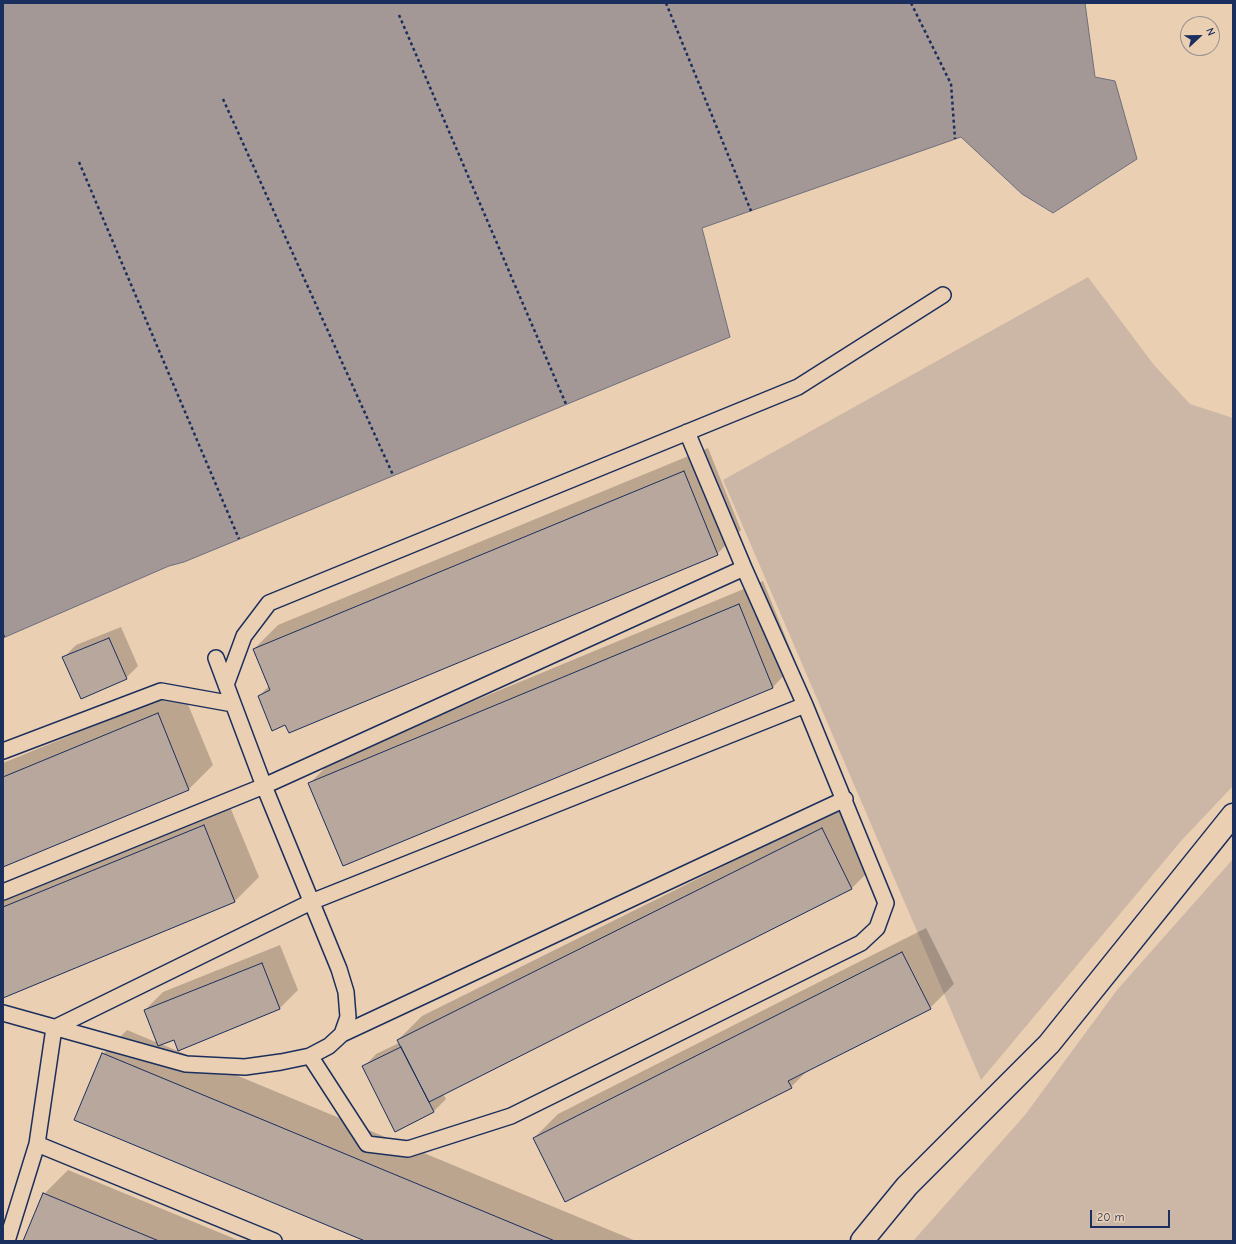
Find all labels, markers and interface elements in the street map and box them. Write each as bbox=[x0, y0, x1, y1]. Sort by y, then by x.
north arrow bbox=[1180, 16, 1220, 56]
text: N bbox=[1203, 26, 1218, 37]
scale bar bbox=[1092, 1202, 1172, 1228]
text: 20 m bbox=[1097, 1210, 1125, 1224]

